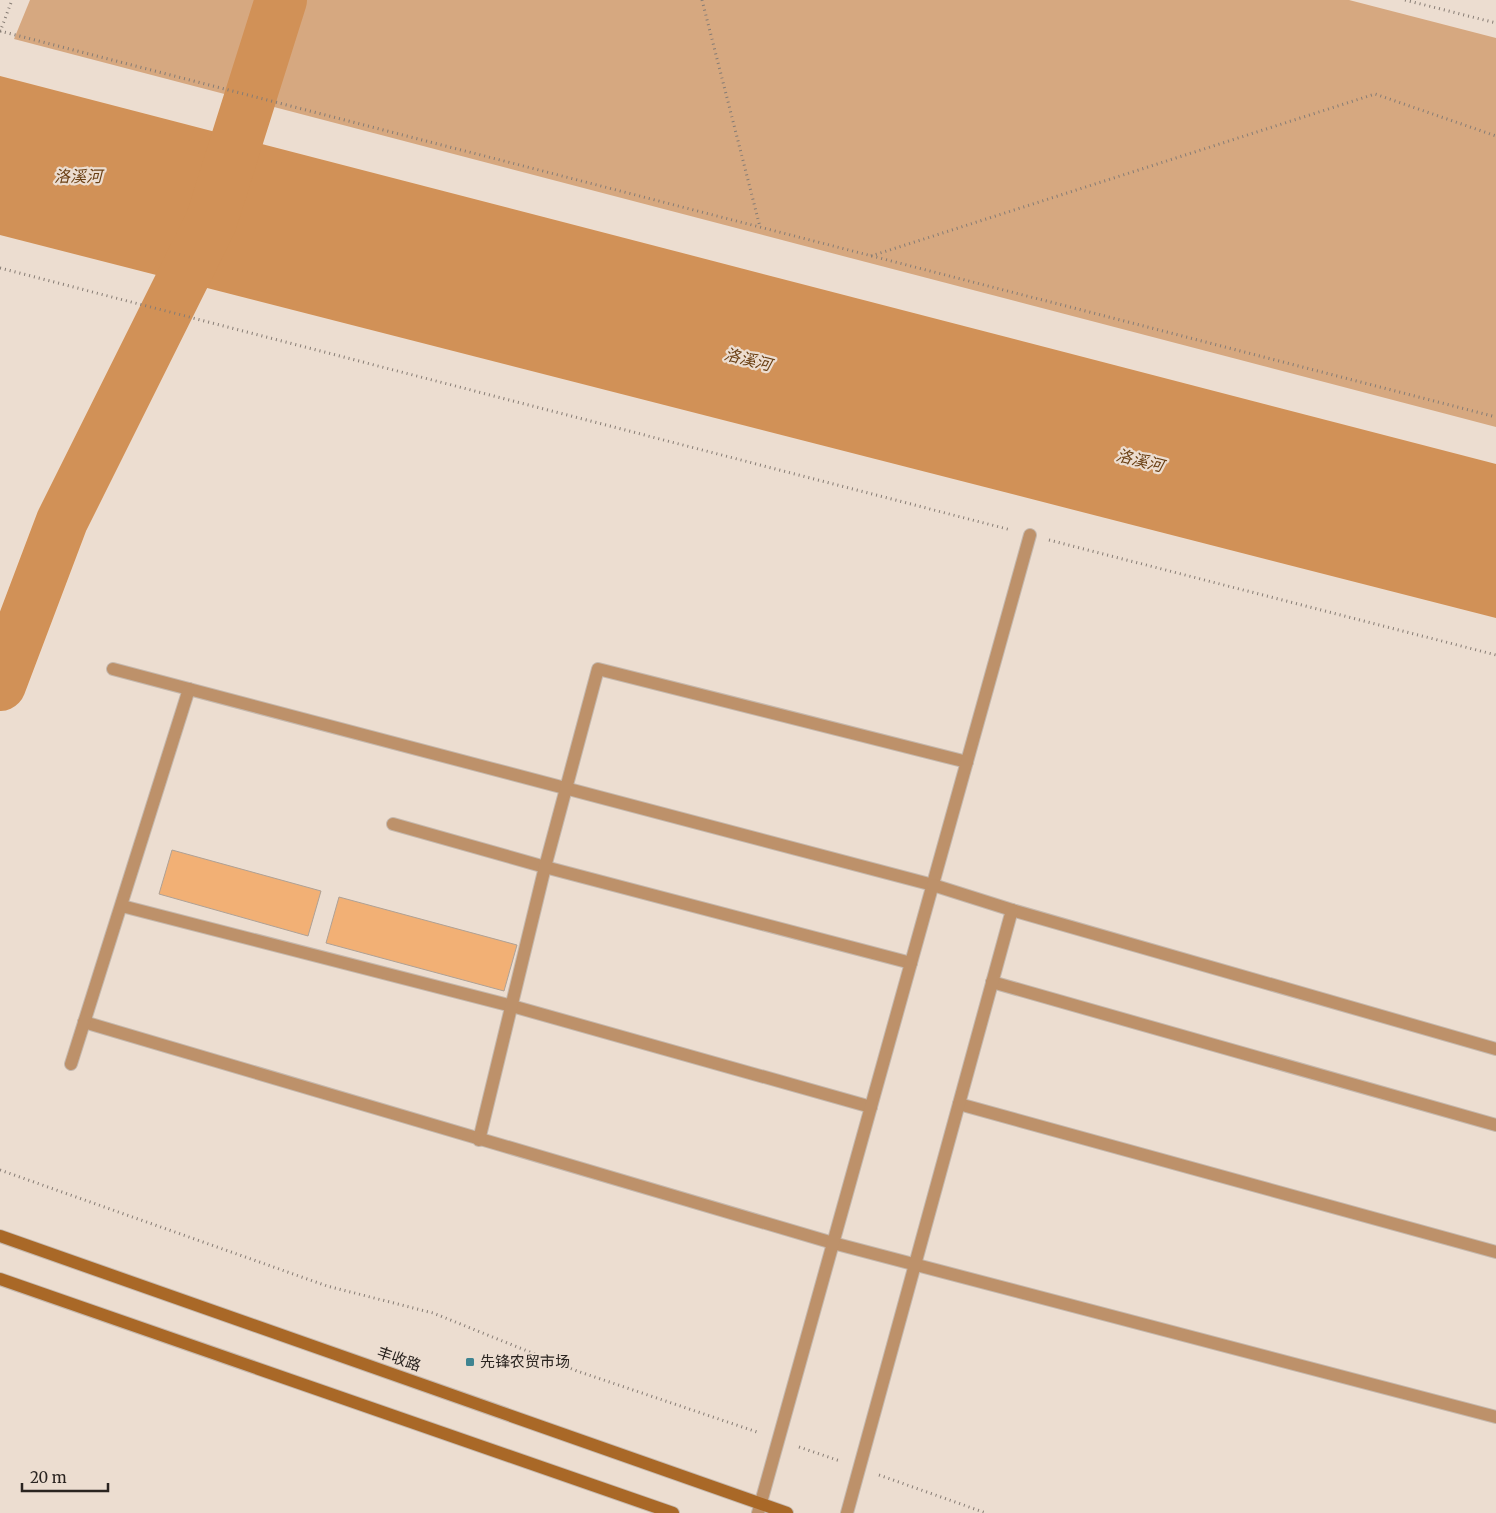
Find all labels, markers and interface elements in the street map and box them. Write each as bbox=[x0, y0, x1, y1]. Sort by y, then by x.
water label: 洛溪河 bbox=[54, 166, 105, 186]
water label: 洛溪河 bbox=[722, 343, 777, 375]
water label: 洛溪河 bbox=[1114, 444, 1169, 476]
street label: 丰收路 bbox=[375, 1342, 424, 1375]
place label: 先锋农贸市场 bbox=[480, 1352, 570, 1371]
marker: 先锋农贸市场 bbox=[464, 1356, 476, 1368]
scale bar bbox=[22, 1460, 109, 1492]
text: 20 m bbox=[30, 1468, 67, 1487]

